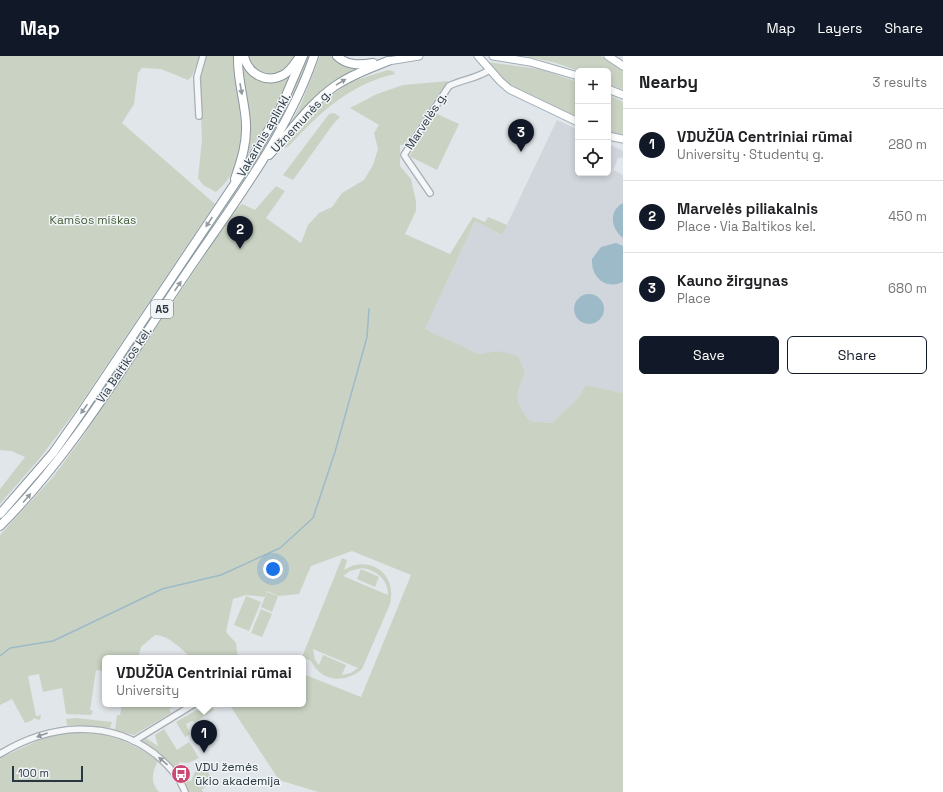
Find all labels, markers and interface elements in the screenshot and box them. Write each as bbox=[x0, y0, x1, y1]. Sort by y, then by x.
text: Map bbox=[20, 16, 60, 41]
text: Map bbox=[766, 19, 796, 37]
text: Layers bbox=[818, 19, 862, 37]
text: Share bbox=[884, 19, 923, 37]
map controls bbox=[575, 68, 611, 176]
button: + bbox=[575, 68, 611, 104]
text: Nearby bbox=[639, 71, 698, 93]
text: 3 results bbox=[873, 74, 927, 91]
one-way arrow bbox=[335, 79, 347, 86]
one-way arrow bbox=[238, 83, 244, 95]
street label: Užnemunės g. bbox=[268, 86, 334, 156]
street label: Marvelės g. bbox=[402, 89, 450, 153]
street label: Vakarinis aplinkl. bbox=[233, 90, 295, 180]
button: − bbox=[575, 104, 611, 140]
pin: 3 bbox=[508, 119, 534, 152]
text: VDUŽŪA Centriniai rūmai bbox=[677, 127, 853, 146]
text: 1 bbox=[649, 136, 655, 153]
text: 280 m bbox=[888, 136, 927, 153]
button: locate bbox=[575, 140, 611, 176]
text: University · Studentų g. bbox=[677, 146, 824, 163]
text: Marvelės piliakalnis bbox=[677, 199, 818, 218]
text: 2 bbox=[648, 208, 656, 225]
text: 450 m bbox=[888, 208, 927, 225]
park label: Kamšos miškas bbox=[50, 212, 136, 228]
pin: 2 bbox=[227, 216, 253, 249]
one-way arrow bbox=[205, 217, 213, 228]
text: Place · Via Baltikos kel. bbox=[677, 218, 816, 235]
text: Kauno žirgynas bbox=[677, 271, 788, 290]
one-way arrow bbox=[174, 280, 181, 291]
text: 3 bbox=[648, 280, 656, 297]
text: 680 m bbox=[888, 280, 927, 297]
text: Place bbox=[677, 290, 711, 307]
road number: A5 bbox=[151, 300, 173, 318]
street label: Via Baltikos kel. bbox=[93, 324, 155, 406]
button: Save bbox=[639, 336, 779, 374]
button: Share bbox=[787, 336, 927, 374]
one-way arrow bbox=[80, 404, 88, 414]
one-way arrow bbox=[22, 492, 31, 503]
your location bbox=[263, 559, 283, 579]
popup bbox=[102, 655, 306, 707]
text: VDUŽŪA Centriniai rūmai bbox=[116, 663, 292, 682]
text: University bbox=[116, 682, 179, 699]
pin: 1 bbox=[191, 720, 217, 753]
one-way arrow bbox=[35, 732, 47, 738]
one-way arrow bbox=[157, 756, 168, 765]
place label: VDU žemės ūkio akademija bbox=[195, 759, 280, 789]
bus stop icon: VDU žemės ūkio akademija bbox=[170, 763, 192, 785]
scale bar bbox=[12, 764, 83, 783]
text: 100 m bbox=[18, 766, 49, 780]

